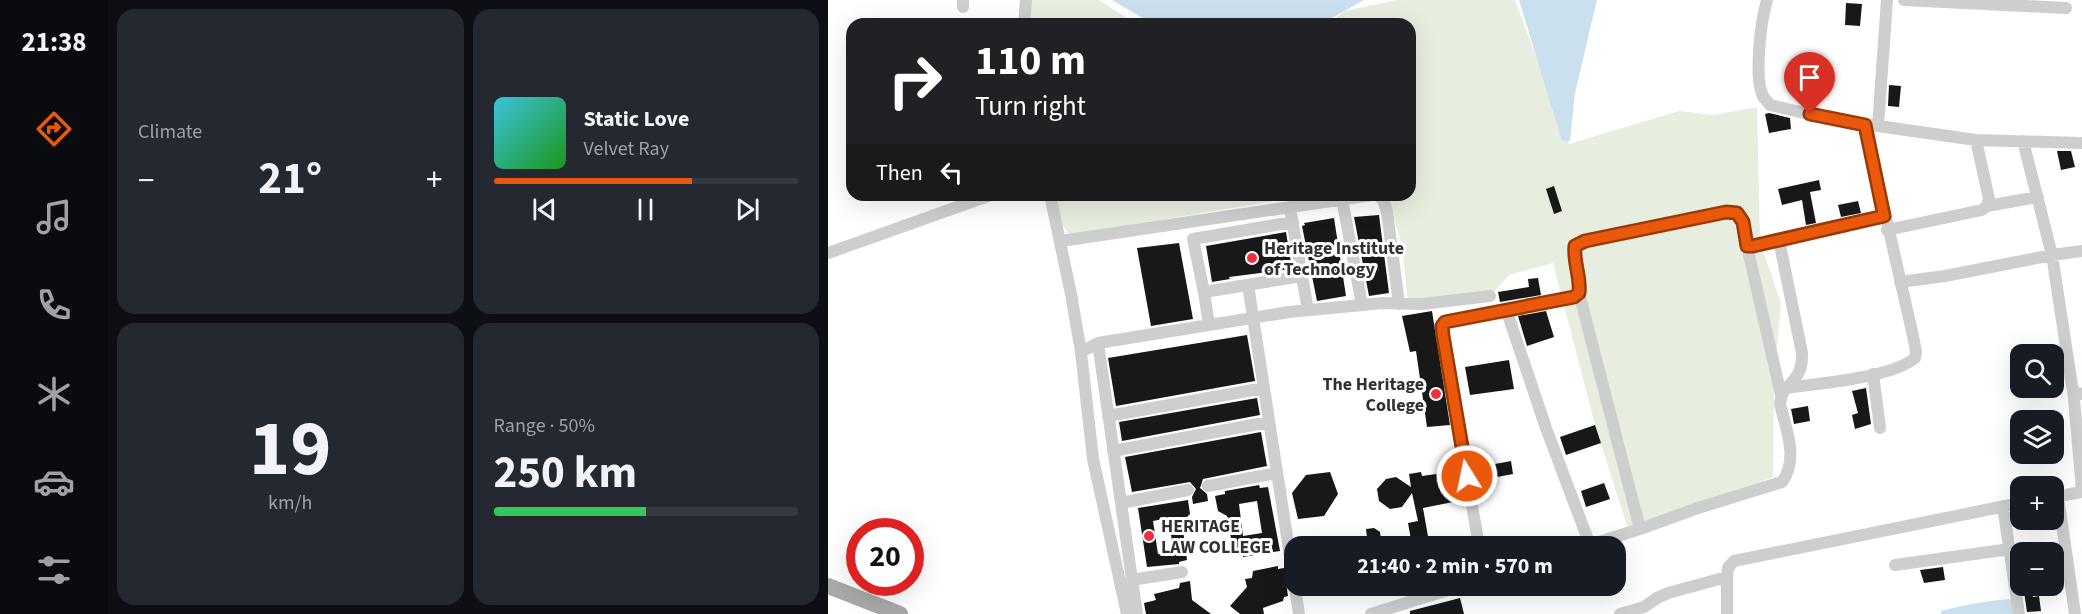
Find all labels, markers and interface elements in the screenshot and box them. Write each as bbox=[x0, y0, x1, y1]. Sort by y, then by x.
text: 21:38 bbox=[21, 23, 87, 62]
text: 110 m bbox=[975, 31, 1086, 91]
icon: right bbox=[876, 42, 954, 120]
pin bbox=[1784, 52, 1835, 114]
icon: arrive bbox=[1793, 61, 1826, 94]
text: Turn right bbox=[975, 87, 1086, 126]
text: Static Love bbox=[584, 103, 689, 135]
icon: directions bbox=[33, 108, 75, 150]
text: Climate bbox=[138, 118, 202, 146]
text: Velvet Ray bbox=[584, 135, 669, 163]
text: 21° bbox=[258, 147, 322, 211]
icon: left bbox=[935, 156, 968, 189]
text: − bbox=[138, 157, 154, 204]
text: + bbox=[426, 157, 442, 204]
text: Then bbox=[876, 157, 923, 189]
icon: previous bbox=[528, 193, 561, 226]
icon: pause bbox=[629, 193, 662, 226]
icon: next bbox=[731, 193, 764, 226]
icon: music bbox=[33, 196, 75, 238]
place label: Heritage Institute of Technology bbox=[1264, 236, 1404, 282]
marker: Heritage Institute of Technology bbox=[1245, 251, 1259, 265]
icon: phone bbox=[33, 284, 75, 326]
map controls bbox=[2010, 344, 2064, 596]
button: search bbox=[2010, 344, 2064, 398]
place label: The Heritage College bbox=[1323, 372, 1424, 418]
icon: climate bbox=[33, 373, 75, 415]
marker: The Heritage College bbox=[1429, 387, 1443, 401]
text: 19 bbox=[249, 394, 331, 505]
button: layers bbox=[2010, 410, 2064, 464]
text: Range · 50% bbox=[494, 412, 595, 440]
text: 250 km bbox=[494, 441, 637, 505]
position arrow bbox=[1435, 444, 1499, 508]
icon: car bbox=[33, 461, 75, 503]
button: + bbox=[2010, 476, 2064, 530]
text: km/h bbox=[268, 489, 312, 517]
place label: HERITAGE LAW COLLEGE bbox=[1161, 514, 1271, 560]
speed limit sign: 20 bbox=[846, 518, 924, 596]
marker: HERITAGE LAW COLLEGE bbox=[1142, 529, 1156, 543]
button: − bbox=[2010, 542, 2064, 596]
icon: filters bbox=[33, 549, 75, 591]
text: 21:40 · 2 min · 570 m bbox=[1357, 550, 1553, 582]

